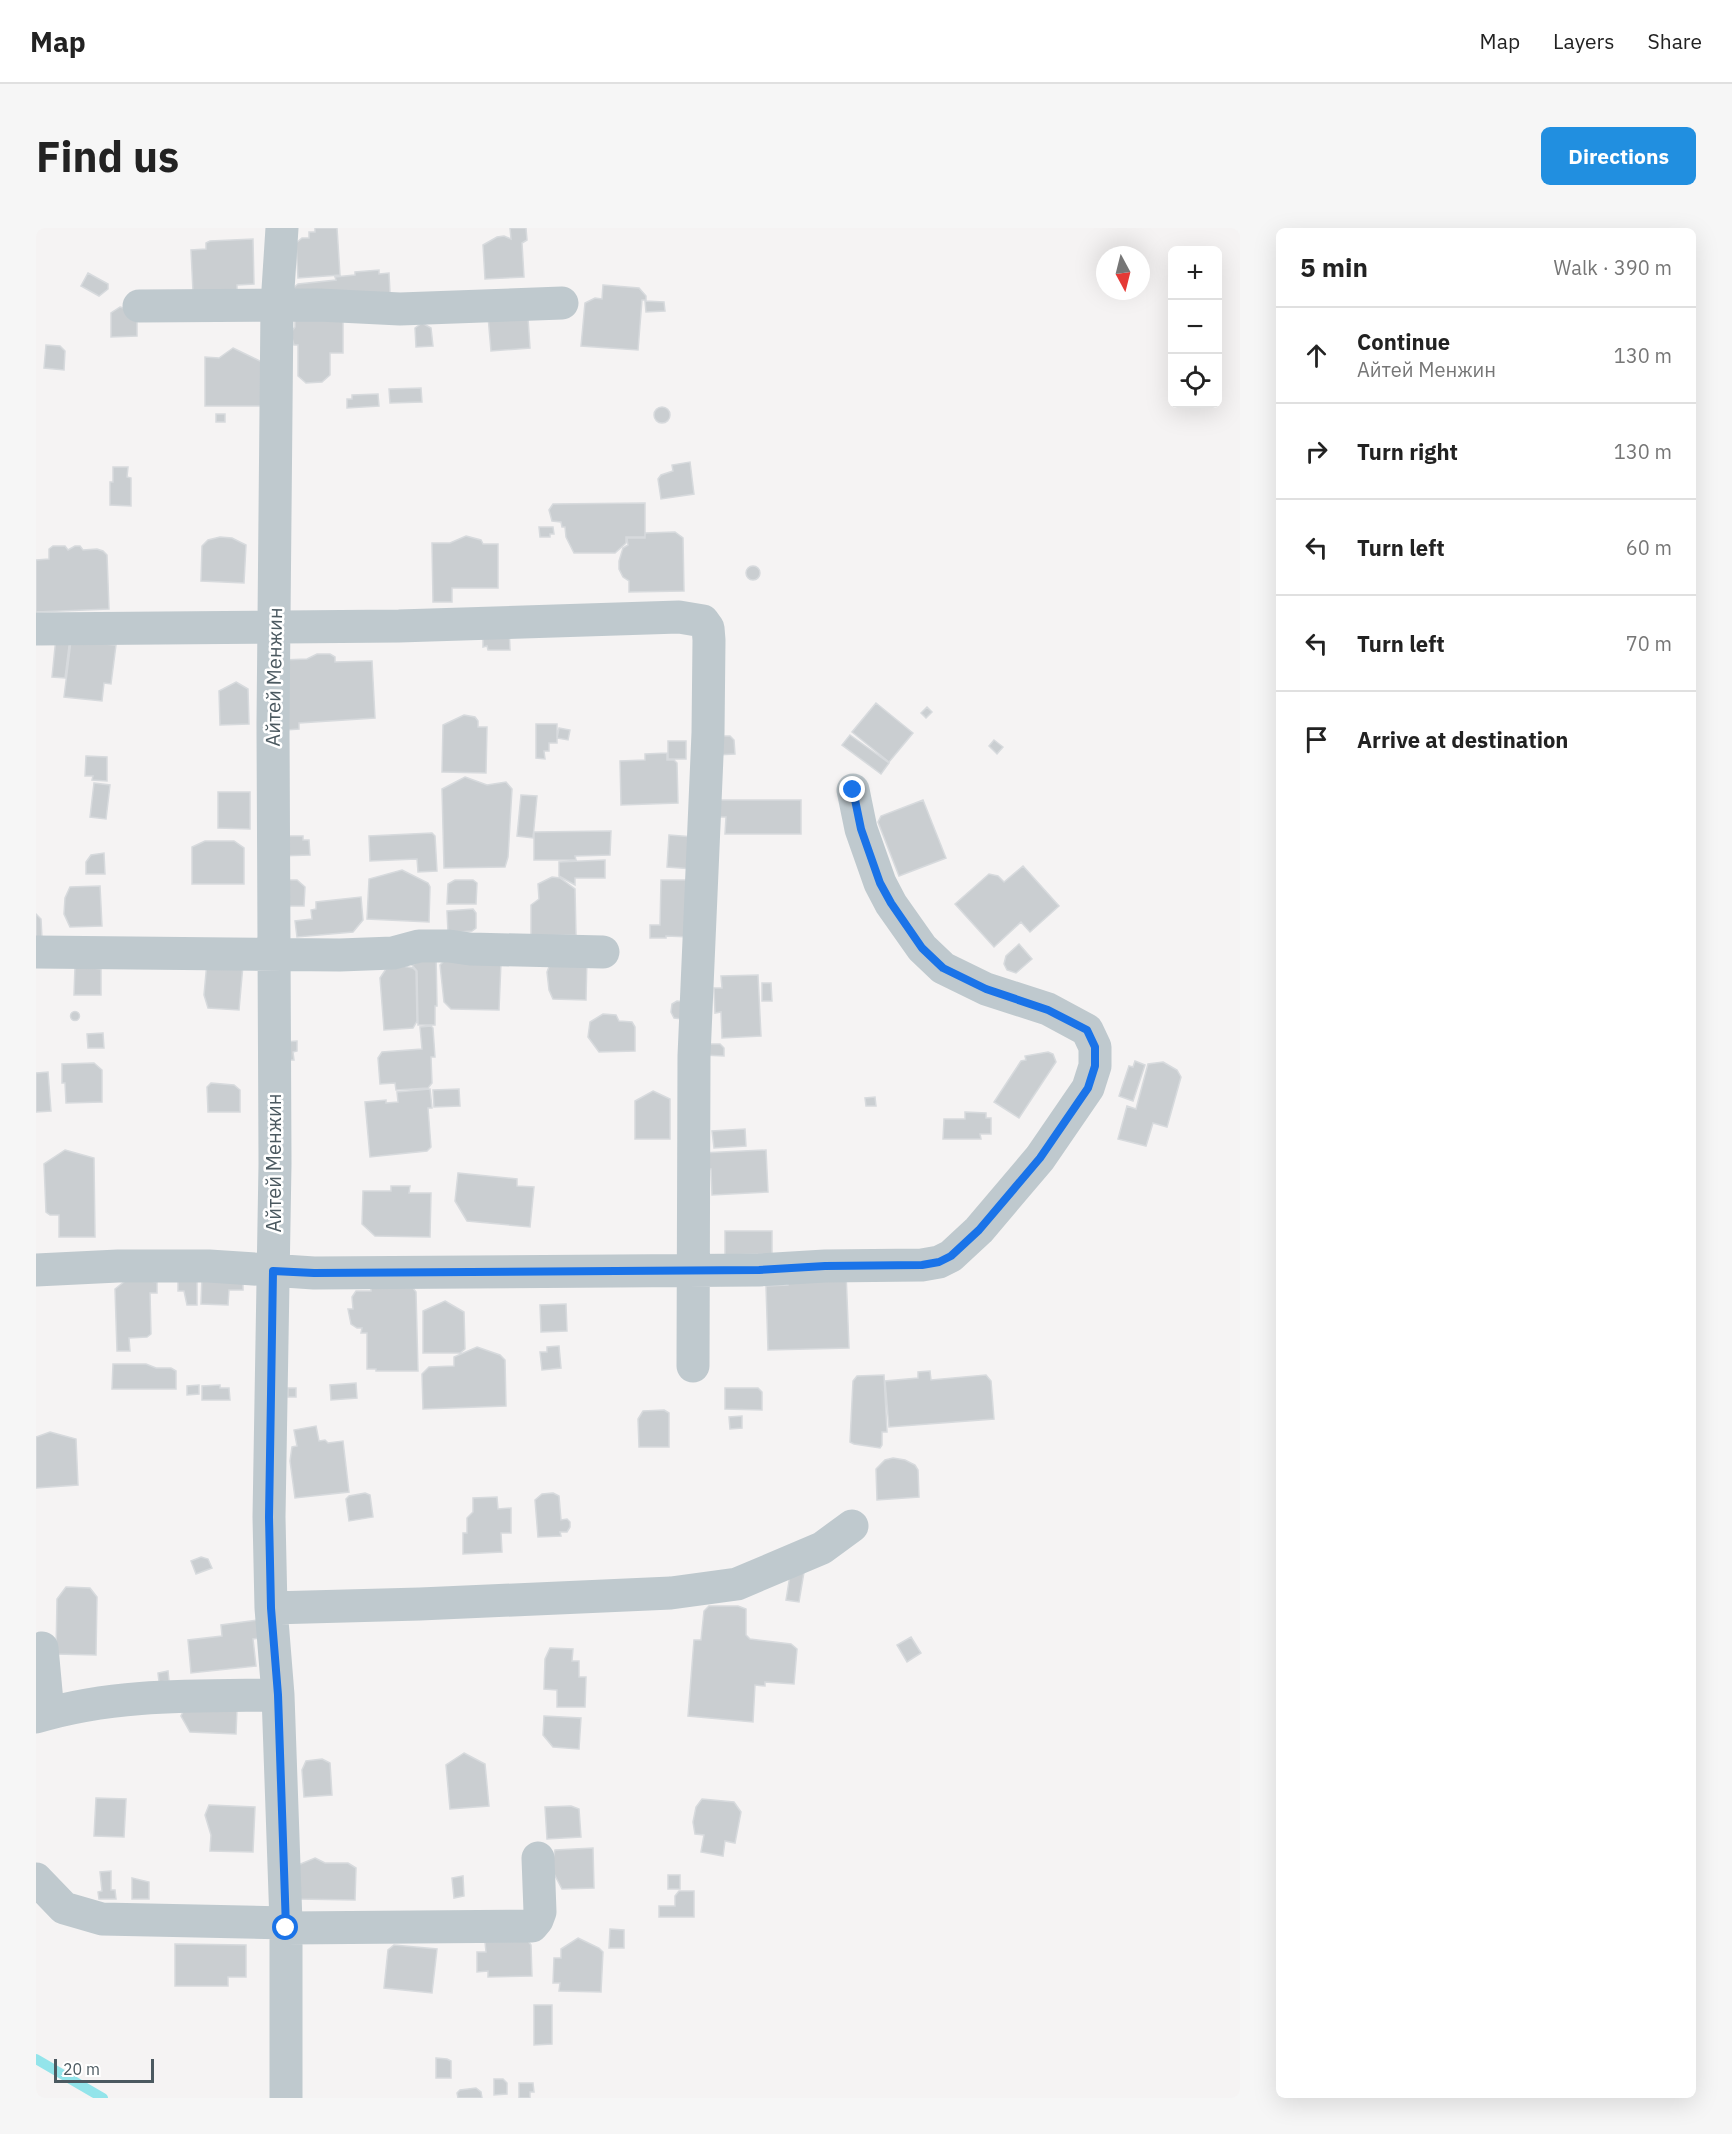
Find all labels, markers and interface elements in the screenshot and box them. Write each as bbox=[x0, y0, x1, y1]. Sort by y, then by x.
text: Map bbox=[30, 23, 86, 60]
text: Map bbox=[1480, 27, 1520, 55]
text: Layers bbox=[1553, 27, 1615, 55]
text: Share bbox=[1648, 27, 1702, 55]
button: Directions bbox=[1541, 127, 1696, 185]
text: Find us bbox=[36, 129, 179, 184]
north arrow bbox=[1096, 246, 1150, 300]
map controls bbox=[1168, 246, 1222, 408]
button: + bbox=[1168, 246, 1222, 300]
text: 5 min bbox=[1300, 250, 1368, 284]
text: Walk · 390 m bbox=[1554, 254, 1672, 281]
button: − bbox=[1168, 300, 1222, 354]
text: Continue bbox=[1357, 327, 1450, 356]
icon: ahead bbox=[1300, 339, 1333, 372]
text: 130 m bbox=[1614, 342, 1672, 369]
button: locate bbox=[1168, 354, 1222, 408]
text: Айтей Менжин bbox=[1357, 356, 1496, 383]
icon: right bbox=[1300, 435, 1333, 468]
text: Turn right bbox=[1357, 437, 1458, 466]
text: 130 m bbox=[1614, 438, 1672, 465]
icon: left bbox=[1300, 531, 1333, 564]
text: Turn left bbox=[1357, 533, 1445, 562]
text: 60 m bbox=[1626, 534, 1672, 561]
street label: Айтей Менжин bbox=[259, 607, 288, 747]
icon: left bbox=[1300, 627, 1333, 660]
text: Turn left bbox=[1357, 629, 1445, 658]
text: 70 m bbox=[1626, 630, 1672, 657]
icon: arrive bbox=[1300, 723, 1333, 756]
text: Arrive at destination bbox=[1357, 725, 1568, 754]
route end bbox=[839, 776, 865, 802]
street label: Айтей Менжин bbox=[260, 1093, 287, 1233]
route start bbox=[272, 1914, 298, 1940]
scale bar bbox=[54, 2056, 154, 2084]
text: 20 m bbox=[63, 2059, 100, 2079]

